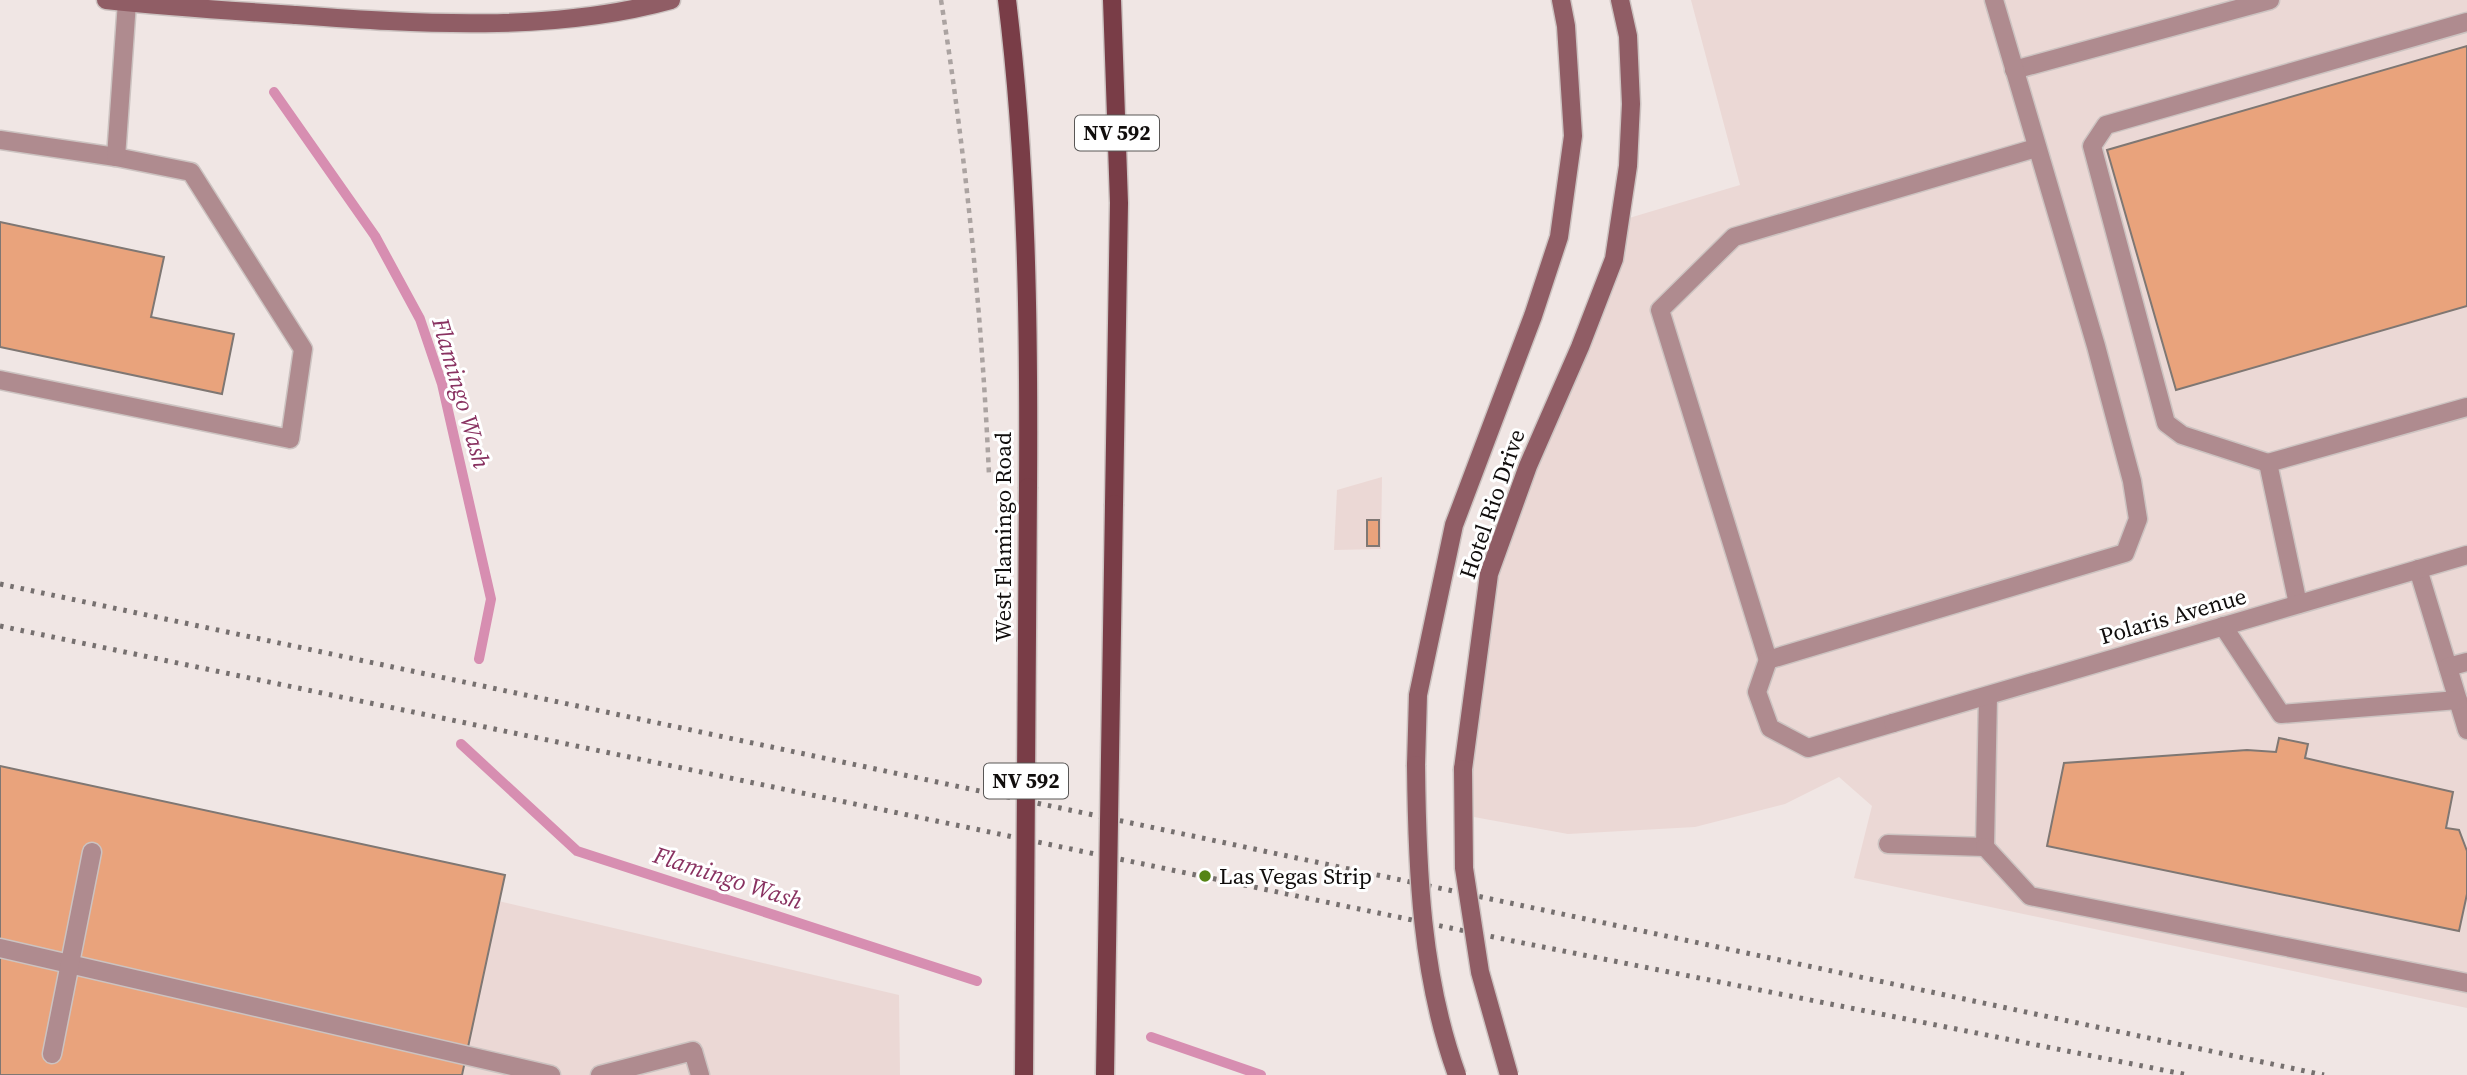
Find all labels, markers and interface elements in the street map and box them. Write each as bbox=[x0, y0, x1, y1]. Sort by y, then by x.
road number: NV 592 bbox=[1075, 116, 1159, 150]
water label: Flamingo Wash bbox=[424, 313, 499, 472]
street label: Hotel Rio Drive bbox=[1451, 425, 1533, 583]
street label: West Flamingo Road bbox=[987, 432, 1019, 642]
street label: Polaris Avenue bbox=[2096, 580, 2250, 652]
road number: NV 592 bbox=[984, 764, 1068, 798]
water label: Flamingo Wash bbox=[648, 838, 807, 917]
place label: Las Vegas Strip bbox=[1219, 860, 1372, 892]
marker: Las Vegas Strip bbox=[1197, 868, 1213, 884]

